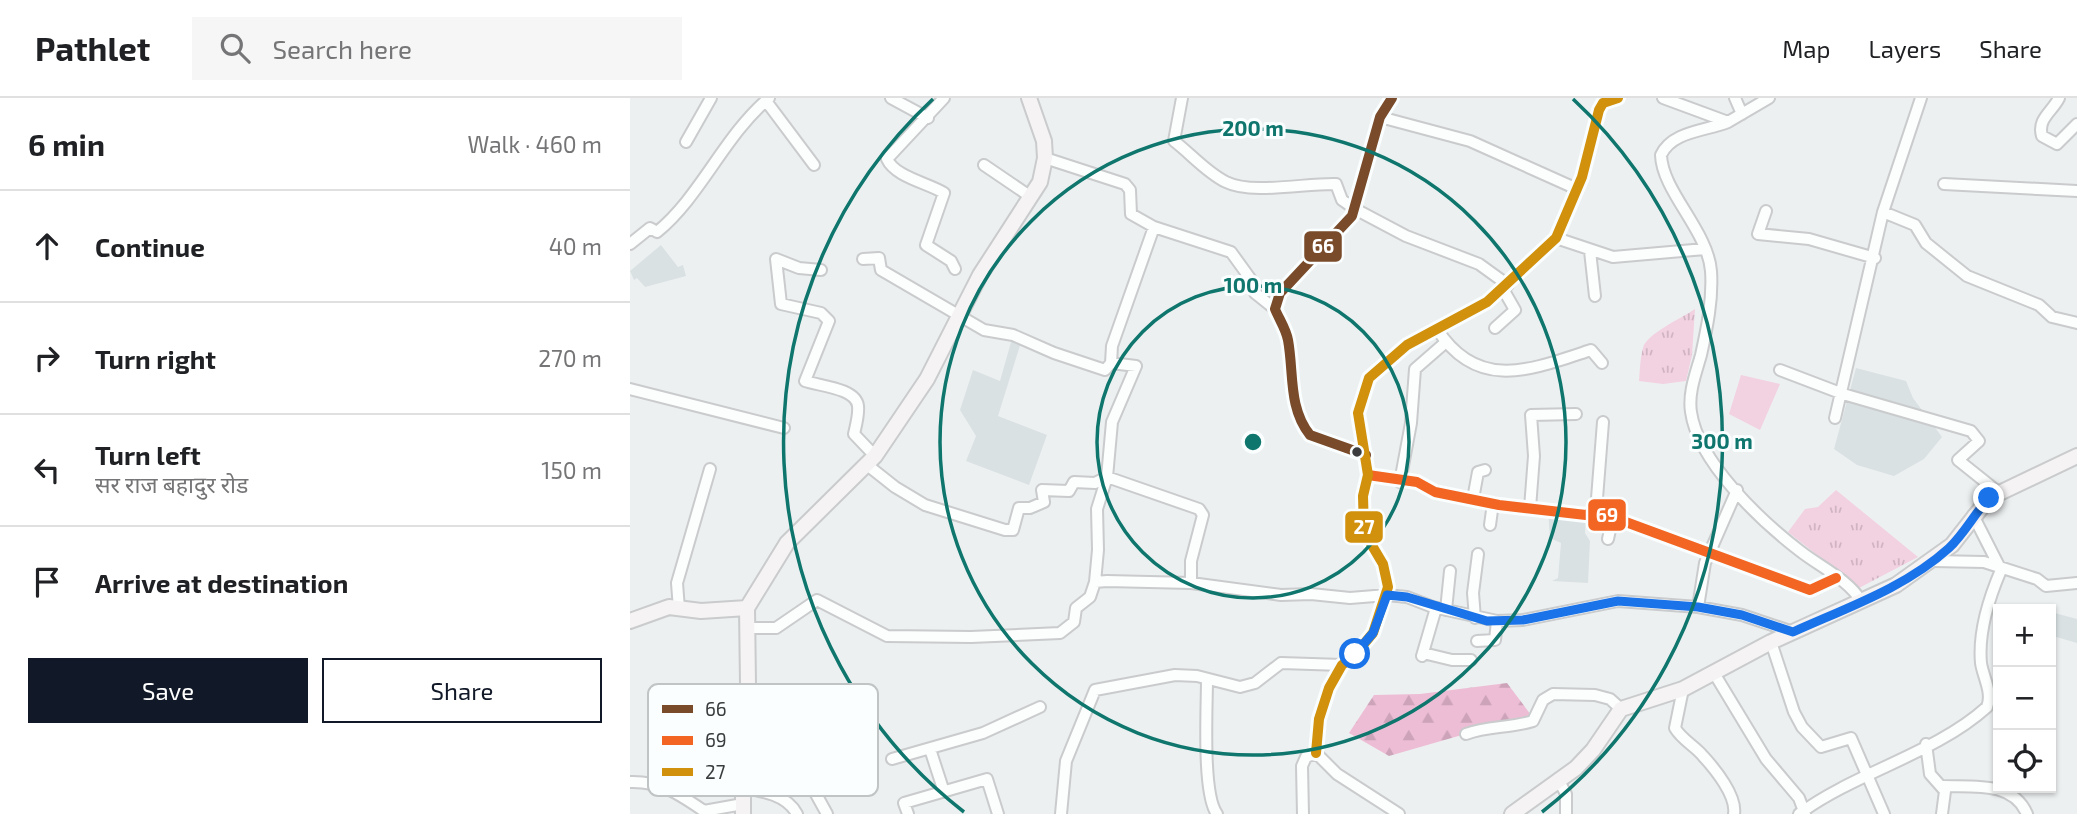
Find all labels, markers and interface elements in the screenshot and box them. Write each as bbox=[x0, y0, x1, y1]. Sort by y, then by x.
search box bbox=[192, 17, 682, 80]
text: Pathlet bbox=[35, 28, 150, 68]
icon: search bbox=[216, 29, 254, 67]
text: Search here bbox=[272, 33, 412, 64]
text: Map bbox=[1782, 34, 1830, 63]
text: Layers bbox=[1868, 34, 1941, 63]
text: Share bbox=[1979, 34, 2042, 63]
text: 200 m bbox=[1222, 115, 1284, 140]
text: 6 min bbox=[28, 126, 105, 162]
text: Walk · 460 m bbox=[467, 130, 602, 158]
icon: ahead bbox=[28, 227, 66, 265]
line badge: 66 bbox=[1303, 230, 1343, 263]
text: Continue bbox=[95, 231, 205, 262]
text: 40 m bbox=[549, 232, 602, 260]
text: 66 bbox=[1312, 234, 1334, 257]
text: 100 m bbox=[1224, 272, 1282, 297]
icon: right bbox=[28, 339, 66, 377]
text: Turn right bbox=[95, 343, 216, 374]
text: 270 m bbox=[538, 344, 602, 372]
text: 300 m bbox=[1691, 428, 1753, 453]
centre of rings bbox=[1241, 430, 1265, 454]
text: Turn left bbox=[95, 439, 201, 470]
unlabelled marker bbox=[1350, 445, 1364, 459]
icon: left bbox=[28, 451, 66, 489]
text: 150 m bbox=[541, 456, 602, 484]
text: सर राज बहादुर रोड bbox=[95, 470, 248, 498]
route end bbox=[1973, 482, 2004, 513]
line badge: 69 bbox=[1587, 498, 1627, 532]
text: 69 bbox=[1596, 503, 1618, 526]
line badge: 27 bbox=[1344, 510, 1384, 544]
text: 27 bbox=[1353, 515, 1375, 538]
icon: arrive bbox=[28, 563, 66, 601]
text: Arrive at destination bbox=[95, 567, 348, 598]
map controls bbox=[1993, 604, 2056, 793]
button: + bbox=[1993, 604, 2056, 667]
route start bbox=[1339, 638, 1370, 669]
button: Save bbox=[28, 658, 308, 723]
button: Share bbox=[322, 658, 602, 723]
button: − bbox=[1993, 667, 2056, 730]
legend bbox=[648, 684, 878, 796]
text: 66 bbox=[705, 697, 727, 720]
text: 69 bbox=[705, 728, 727, 751]
button: locate bbox=[1993, 730, 2056, 793]
text: 27 bbox=[705, 760, 726, 783]

